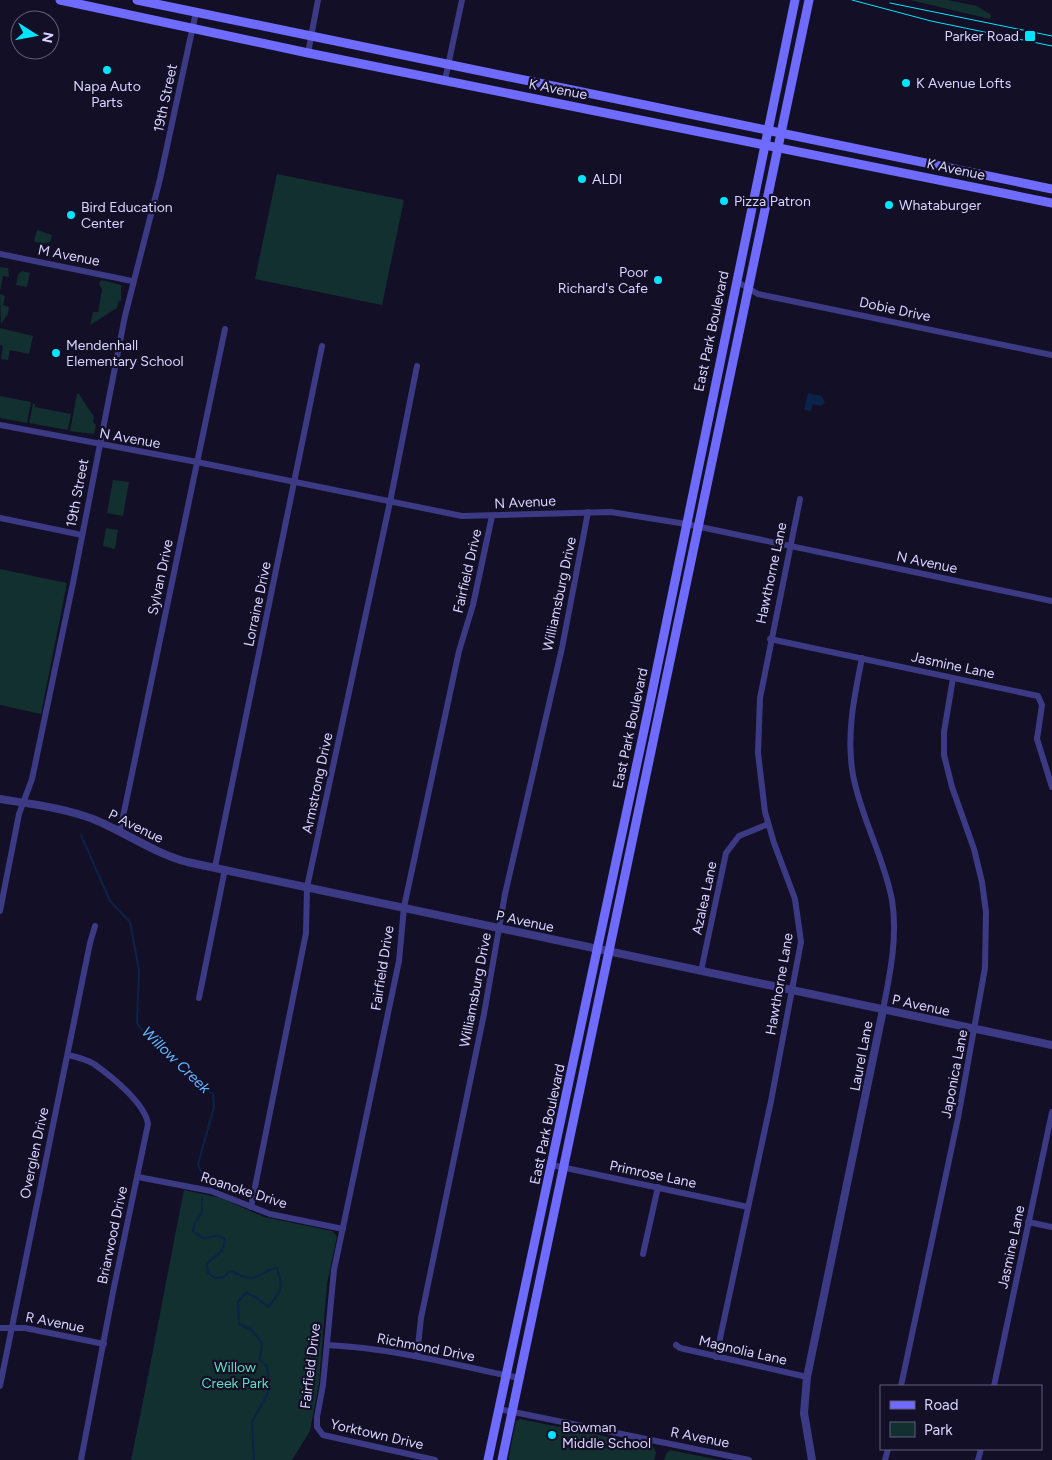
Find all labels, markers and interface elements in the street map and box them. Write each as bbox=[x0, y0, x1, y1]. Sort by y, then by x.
north arrow bbox=[10, 10, 60, 60]
place label: Parker Road bbox=[944, 28, 1019, 45]
marker: Parker Road bbox=[1023, 29, 1037, 43]
text: N bbox=[38, 30, 57, 44]
street label: 19th Street bbox=[150, 62, 181, 134]
marker: Napa Auto Parts bbox=[101, 64, 113, 76]
street label: K Avenue bbox=[527, 75, 589, 104]
place label: K Avenue Lofts bbox=[916, 75, 1011, 92]
marker: K Avenue Lofts bbox=[900, 77, 912, 89]
place label: Napa Auto Parts bbox=[73, 78, 141, 111]
street label: K Avenue bbox=[925, 155, 987, 184]
place label: ALDI bbox=[592, 171, 622, 188]
marker: ALDI bbox=[576, 173, 588, 185]
place label: Pizza Patron bbox=[734, 193, 811, 210]
marker: Pizza Patron bbox=[718, 195, 730, 207]
place label: Whataburger bbox=[899, 197, 981, 214]
place label: Bird Education Center bbox=[81, 199, 173, 232]
marker: Whataburger bbox=[883, 199, 895, 211]
marker: Bird Education Center bbox=[65, 209, 77, 221]
street label: M Avenue bbox=[37, 241, 102, 270]
place label: Poor Richard's Cafe bbox=[558, 264, 648, 297]
street label: East Park Boulevard bbox=[690, 269, 733, 393]
marker: Poor Richard's Cafe bbox=[652, 274, 664, 286]
street label: Dobie Drive bbox=[858, 294, 933, 325]
place label: Mendenhall Elementary School bbox=[66, 337, 184, 370]
marker: Mendenhall Elementary School bbox=[50, 347, 62, 359]
street label: N Avenue bbox=[98, 425, 162, 452]
street label: 19th Street bbox=[63, 457, 92, 529]
street label: N Avenue bbox=[494, 492, 557, 513]
street label: Hawthorne Lane bbox=[752, 520, 791, 625]
street label: Fairfield Drive bbox=[450, 527, 485, 615]
street label: Williamsburg Drive bbox=[539, 535, 580, 653]
street label: Sylvan Drive bbox=[144, 537, 177, 617]
street label: N Avenue bbox=[895, 548, 959, 577]
street label: Lorraine Drive bbox=[240, 560, 275, 648]
street label: Jasmine Lane bbox=[910, 648, 996, 683]
street label: East Park Boulevard bbox=[609, 666, 652, 790]
street label: Armstrong Drive bbox=[299, 731, 337, 835]
street label: P Avenue bbox=[106, 806, 166, 847]
street label: Azalea Lane bbox=[688, 859, 721, 936]
street label: P Avenue bbox=[494, 907, 556, 936]
street label: Fairfield Drive bbox=[367, 924, 398, 1012]
street label: Williamsburg Drive bbox=[456, 931, 495, 1049]
street label: Hawthorne Lane bbox=[762, 931, 797, 1036]
street label: P Avenue bbox=[890, 991, 952, 1020]
street label: Laurel Lane bbox=[846, 1019, 877, 1093]
water label: Willow Creek bbox=[138, 1023, 214, 1098]
street label: Japonica Lane bbox=[938, 1028, 971, 1120]
street label: East Park Boulevard bbox=[526, 1062, 569, 1186]
street label: Overglen Drive bbox=[17, 1106, 53, 1200]
street label: Primrose Lane bbox=[608, 1157, 698, 1192]
street label: Roanoke Drive bbox=[198, 1168, 290, 1213]
street label: Briarwood Drive bbox=[94, 1184, 131, 1286]
street label: Jasmine Lane bbox=[994, 1204, 1029, 1290]
street label: R Avenue bbox=[24, 1308, 86, 1337]
street label: Fairfield Drive bbox=[297, 1322, 324, 1410]
street label: Richmond Drive bbox=[376, 1330, 477, 1365]
street label: Magnolia Lane bbox=[697, 1332, 789, 1369]
park label: Willow Creek Park bbox=[202, 1359, 269, 1392]
legend bbox=[880, 1385, 1042, 1450]
text: Road bbox=[924, 1396, 959, 1414]
street label: Yorktown Drive bbox=[329, 1416, 425, 1454]
place label: Bowman Middle School bbox=[562, 1419, 651, 1452]
text: Park bbox=[924, 1421, 953, 1439]
street label: R Avenue bbox=[669, 1423, 731, 1452]
marker: Bowman Middle School bbox=[546, 1429, 558, 1441]

